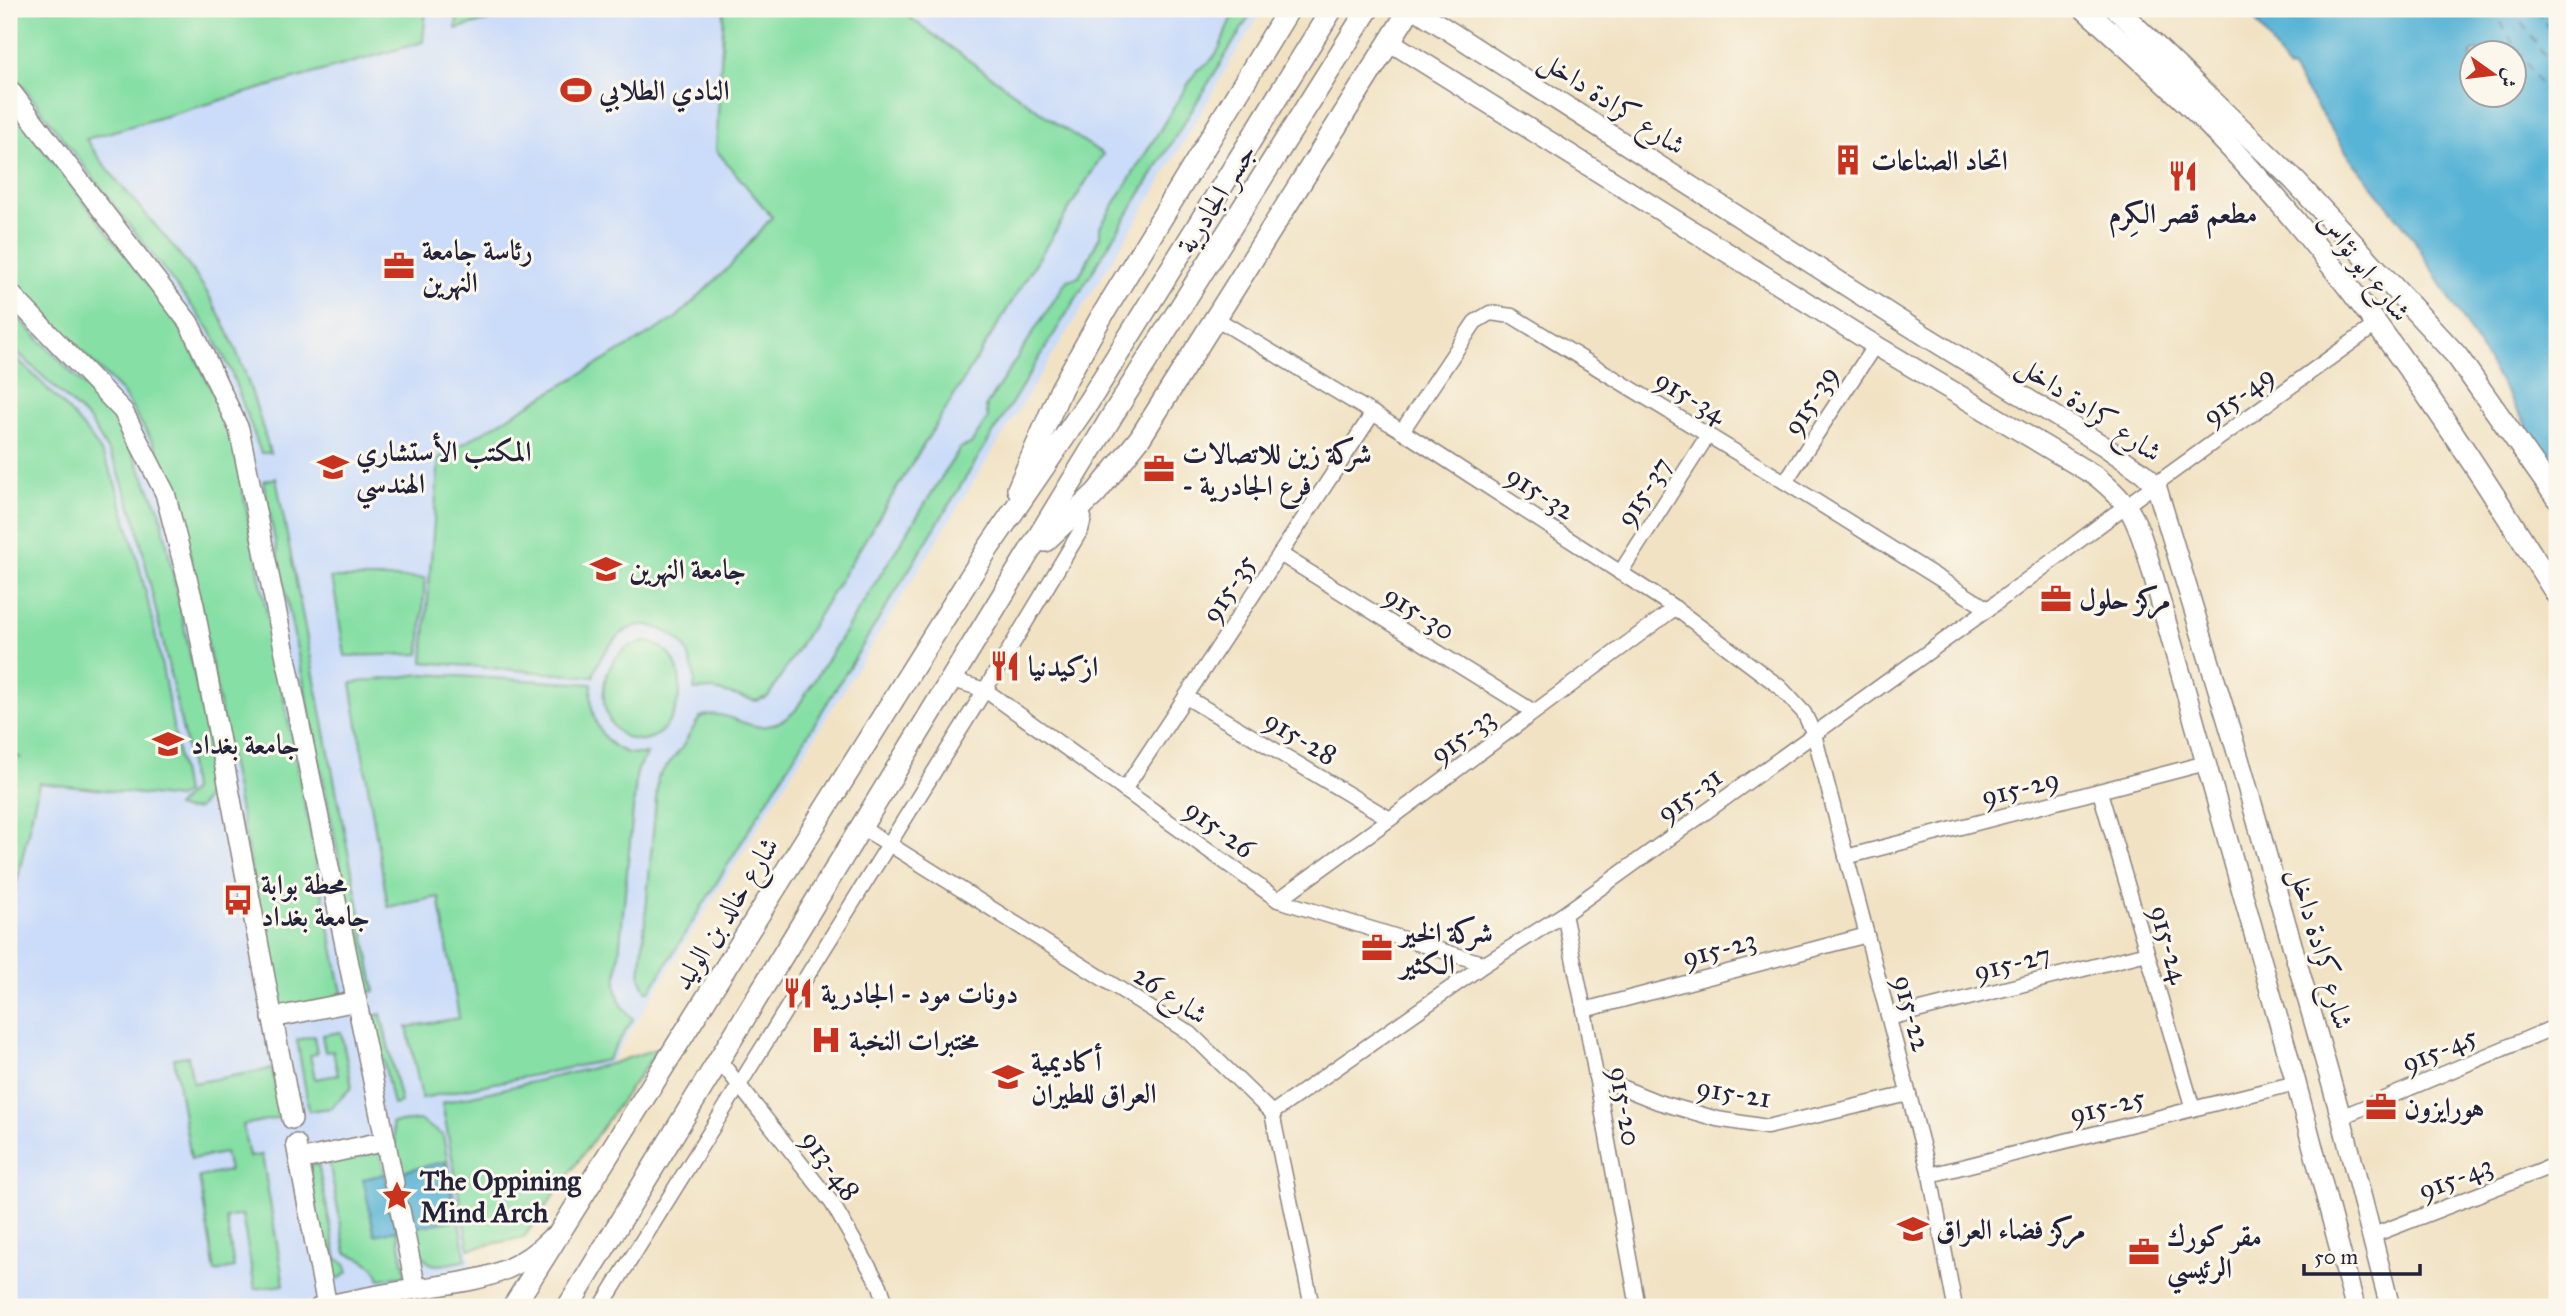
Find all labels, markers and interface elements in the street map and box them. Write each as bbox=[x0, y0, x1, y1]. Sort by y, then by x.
north arrow bbox=[2458, 38, 2528, 108]
street label: شارع كرادة داخل bbox=[1530, 42, 1692, 168]
text: ش bbox=[2496, 66, 2522, 90]
sports icon: النادي الطلابي bbox=[559, 73, 593, 107]
place label: النادي الطلابي bbox=[598, 73, 730, 113]
street label: جسر الجادرية bbox=[1169, 137, 1265, 261]
building icon: اتحاد الصناعات bbox=[1831, 143, 1865, 177]
place label: اتحاد الصناعات bbox=[1871, 143, 2008, 178]
restaurant icon: مطعم قصر الكِرم bbox=[2166, 159, 2200, 193]
place label: مطعم قصر الكِرم bbox=[2109, 196, 2257, 239]
street label: شارع ابو نؤاس bbox=[2306, 204, 2419, 332]
place label: رئاسة جامعة النهرين bbox=[422, 233, 533, 301]
office icon: رئاسة جامعة النهرين bbox=[382, 249, 416, 283]
street label: شارع كرادة داخل bbox=[2007, 347, 2169, 475]
street label: 915-49 bbox=[2195, 357, 2281, 433]
street label: 915-39 bbox=[1775, 359, 1846, 442]
street label: 915-34 bbox=[1649, 362, 1734, 432]
place label: المكتب الأستشاري الهندسي bbox=[356, 432, 532, 510]
place label: شركة زين للاتصالات - فرع الجادرية bbox=[1182, 436, 1372, 509]
school or university icon: المكتب الأستشاري الهندسي bbox=[316, 450, 350, 484]
street label: 915-37 bbox=[1608, 450, 1679, 533]
office icon: شركة زين للاتصالات - فرع الجادرية bbox=[1142, 452, 1176, 486]
street label: 915-32 bbox=[1500, 457, 1582, 528]
street label: 915-35 bbox=[1193, 548, 1263, 629]
school or university icon: جامعة النهرين bbox=[589, 552, 623, 586]
place label: جامعة النهرين bbox=[629, 552, 746, 588]
street label: 915-30 bbox=[1378, 577, 1462, 648]
office icon: مركز حلول bbox=[2039, 582, 2073, 616]
place label: مركز حلول bbox=[2079, 582, 2171, 620]
restaurant icon: ازكيدنيا bbox=[988, 649, 1022, 683]
place label: ازكيدنيا bbox=[1028, 649, 1098, 684]
street label: 915-33 bbox=[1423, 700, 1502, 771]
street label: 915-28 bbox=[1258, 702, 1344, 773]
school or university icon: جامعة بغداد bbox=[151, 727, 185, 761]
place label: جامعة بغداد bbox=[191, 727, 300, 762]
street label: 915-31 bbox=[1650, 759, 1729, 830]
street label: 915-29 bbox=[1978, 761, 2063, 814]
street label: 915-26 bbox=[1178, 791, 1263, 867]
street label: شارع خالد بن الوليد bbox=[664, 830, 792, 1000]
street label: شارع كرادة داخل bbox=[2276, 863, 2361, 1035]
place label: محطة بوابة جامعة بغداد bbox=[261, 867, 370, 934]
bus stop icon: محطة بوابة جامعة بغداد bbox=[221, 883, 255, 917]
street label: 915-24 bbox=[2142, 901, 2198, 989]
place label: شركة الخير الكثير bbox=[1397, 915, 1493, 982]
street label: 915-23 bbox=[1678, 922, 1760, 975]
office icon: شركة الخير الكثير bbox=[1360, 931, 1394, 965]
street label: 915-27 bbox=[1970, 936, 2054, 989]
street label: شارع 26 bbox=[1123, 957, 1215, 1037]
street label: 915-22 bbox=[1886, 971, 1940, 1055]
restaurant icon: دونات مود - الجادرية bbox=[781, 976, 815, 1010]
place label: دونات مود - الجادرية bbox=[821, 976, 1018, 1011]
street label: 915-45 bbox=[2396, 1018, 2482, 1081]
hospital icon: مختبرات النخبة bbox=[809, 1023, 843, 1057]
place label: مختبرات النخبة bbox=[849, 1023, 980, 1058]
place label: أكاديمية العراق للطيران bbox=[1031, 1042, 1157, 1112]
school or university icon: أكاديمية العراق للطيران bbox=[991, 1060, 1025, 1094]
street label: 915-20 bbox=[1601, 1064, 1650, 1149]
street label: 915-21 bbox=[1694, 1069, 1774, 1116]
street label: 915-25 bbox=[2066, 1079, 2149, 1132]
office icon: هورايزون bbox=[2364, 1090, 2398, 1124]
place label: هورايزون bbox=[2404, 1090, 2484, 1125]
street label: 913-48 bbox=[793, 1123, 868, 1208]
street label: 915-43 bbox=[2413, 1147, 2497, 1208]
place label: The Oppining Mind Arch bbox=[420, 1163, 581, 1230]
place icon: The Oppining Mind Arch bbox=[380, 1179, 414, 1213]
school or university icon: مركز فضاء العراق bbox=[1896, 1212, 1930, 1246]
place label: مركز فضاء العراق bbox=[1936, 1212, 2085, 1250]
place label: مقر كورك الرئيسي bbox=[2167, 1219, 2262, 1295]
scale bar bbox=[2304, 1232, 2419, 1276]
office icon: مقر كورك الرئيسي bbox=[2127, 1235, 2161, 1269]
text: 50 m bbox=[2314, 1244, 2359, 1270]

